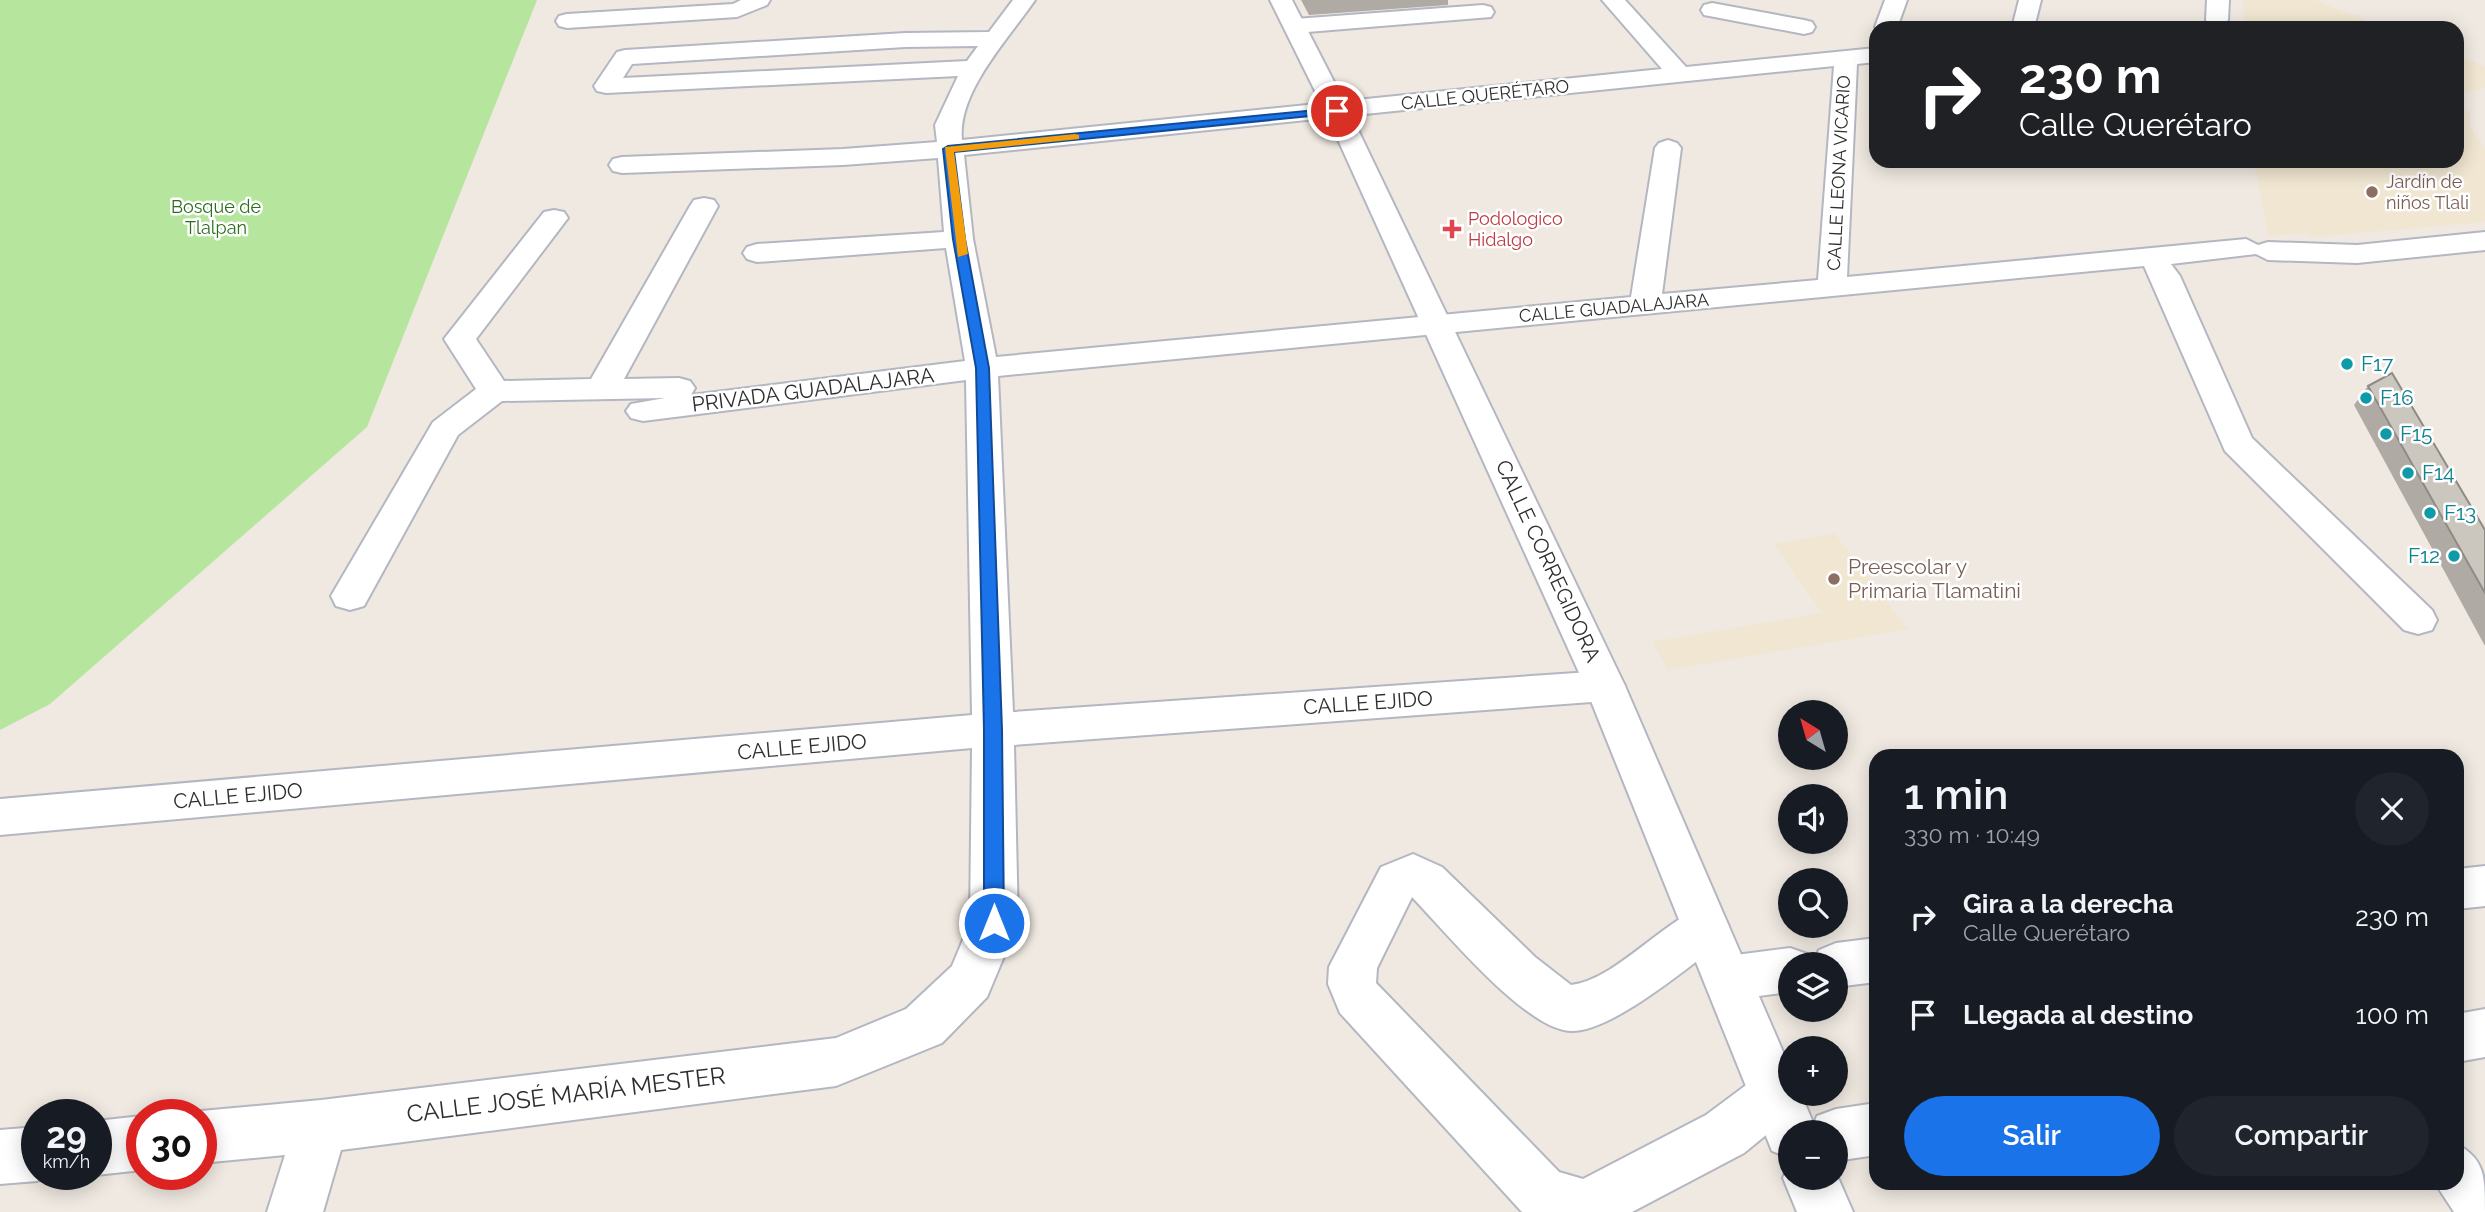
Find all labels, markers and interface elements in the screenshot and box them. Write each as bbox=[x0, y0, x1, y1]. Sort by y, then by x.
text: 230 m bbox=[2019, 47, 2161, 104]
icon: right bbox=[1904, 49, 1995, 140]
street label: CALLE QUERÉTARO bbox=[1400, 74, 1570, 114]
street label: CALLE LEONA VICARIO bbox=[1823, 75, 1854, 271]
pin bbox=[1307, 81, 1367, 141]
icon: arrive bbox=[1318, 92, 1356, 130]
text: Calle Querétaro bbox=[2019, 106, 2252, 143]
place label: Jardín de niños Tlali bbox=[2386, 171, 2469, 213]
marker: Jardín de niños Tlali bbox=[2364, 184, 2380, 200]
park label: Bosque de Tlalpan bbox=[171, 196, 261, 238]
place label: Podologico Hidalgo bbox=[1468, 208, 1563, 250]
marker: Podologico Hidalgo bbox=[1442, 219, 1462, 239]
street label: CALLE GUADALAJARA bbox=[1518, 289, 1710, 326]
place label: F17 bbox=[2361, 351, 2394, 376]
marker: F17 bbox=[2339, 356, 2355, 372]
street label: PRIVADA GUADALAJARA bbox=[690, 362, 936, 417]
place label: F16 bbox=[2380, 385, 2414, 410]
marker: F16 bbox=[2358, 390, 2374, 406]
place label: F15 bbox=[2400, 421, 2432, 446]
marker: F15 bbox=[2378, 426, 2394, 442]
street label: CALLE CORREGIDORA bbox=[1491, 456, 1606, 666]
place label: F14 bbox=[2422, 460, 2454, 485]
marker: F14 bbox=[2400, 465, 2416, 481]
place label: F13 bbox=[2444, 500, 2476, 525]
marker: F13 bbox=[2422, 505, 2438, 521]
place label: F12 bbox=[2408, 543, 2440, 568]
marker: F12 bbox=[2446, 548, 2462, 564]
place label: Preescolar y Primaria Tlamatini bbox=[1848, 554, 2021, 603]
marker: Preescolar y Primaria Tlamatini bbox=[1826, 571, 1842, 587]
street label: CALLE EJIDO bbox=[1302, 686, 1434, 720]
north arrow bbox=[1778, 700, 1848, 770]
map controls bbox=[1778, 700, 1848, 1190]
street label: CALLE EJIDO bbox=[736, 728, 868, 765]
text: 1 min bbox=[1904, 770, 2008, 819]
button: close bbox=[2355, 772, 2429, 846]
street label: CALLE EJIDO bbox=[172, 777, 304, 814]
button: sound bbox=[1778, 784, 1848, 854]
text: 330 m · 10:49 bbox=[1904, 821, 2040, 848]
button: search bbox=[1778, 868, 1848, 938]
position arrow bbox=[957, 886, 1031, 960]
text: Gira a la derecha bbox=[1963, 889, 2173, 919]
icon: right bbox=[1904, 898, 1942, 936]
text: 230 m bbox=[2355, 902, 2429, 932]
text: Calle Querétaro bbox=[1963, 919, 2130, 946]
button: layers bbox=[1778, 952, 1848, 1022]
icon: arrive bbox=[1904, 996, 1942, 1034]
text: Llegada al destino bbox=[1963, 1000, 2193, 1030]
text: 100 m bbox=[2356, 1000, 2429, 1030]
button: + bbox=[1778, 1036, 1848, 1106]
street label: CALLE JOSÉ MARÍA MESTER bbox=[405, 1061, 727, 1128]
button: Salir bbox=[1904, 1096, 2160, 1176]
button: Compartir bbox=[2174, 1096, 2429, 1176]
speed limit sign: 30 bbox=[126, 1099, 217, 1190]
text: 29 bbox=[46, 1115, 87, 1156]
button: − bbox=[1778, 1120, 1848, 1190]
text: km/h bbox=[43, 1151, 90, 1172]

